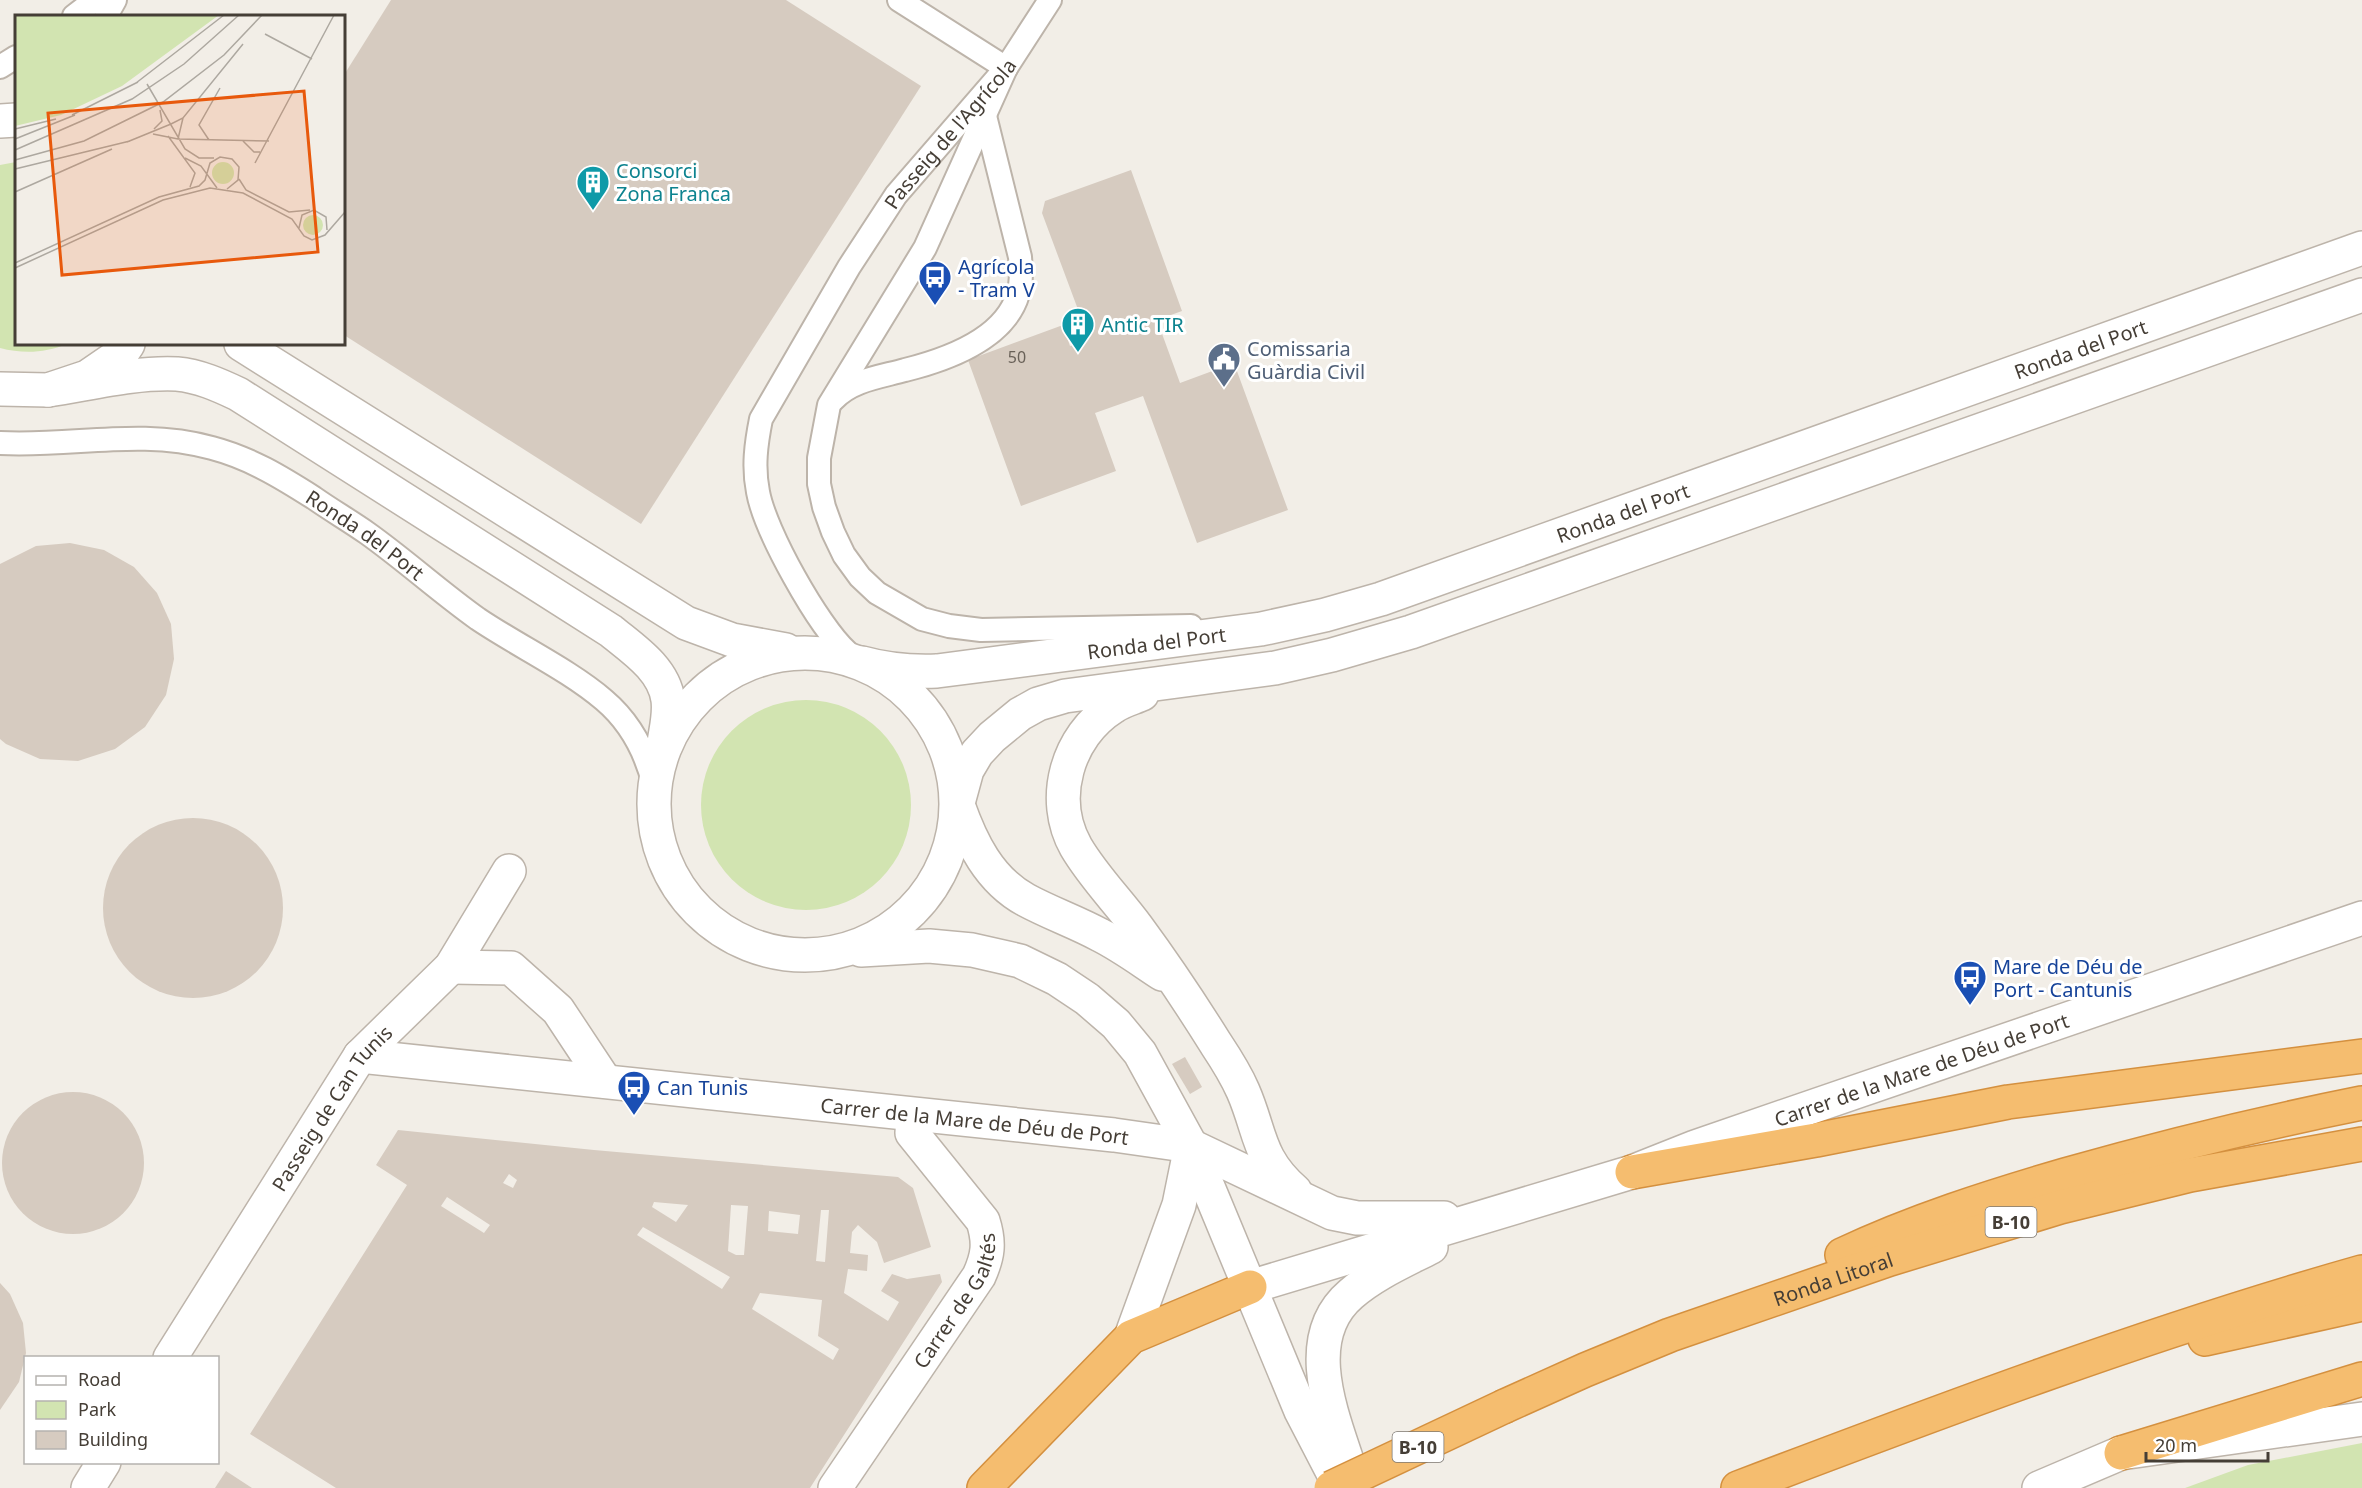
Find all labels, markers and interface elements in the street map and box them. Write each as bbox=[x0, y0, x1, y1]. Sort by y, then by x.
inset map bbox=[15, 15, 345, 345]
street label: Passeig de l'Agrícola bbox=[877, 53, 1022, 214]
place label: Consorci Zona Franca bbox=[616, 157, 731, 207]
building icon: Consorci Zona Franca bbox=[575, 164, 611, 211]
place label: Agrícola - Tram V bbox=[958, 253, 1035, 303]
bus stop icon: Agrícola - Tram V bbox=[917, 259, 953, 306]
building icon: Antic TIR bbox=[1060, 306, 1096, 353]
place label: Antic TIR bbox=[1101, 311, 1184, 338]
street label: Ronda del Port bbox=[2010, 313, 2151, 385]
place label: Comissaria Guàrdia Civil bbox=[1247, 335, 1365, 385]
public building icon: Comissaria Guàrdia Civil bbox=[1206, 341, 1242, 388]
house number: 50 bbox=[1008, 346, 1026, 368]
street label: Ronda del Port bbox=[1553, 476, 1693, 549]
street label: Ronda del Port bbox=[301, 483, 430, 586]
street label: Ronda del Port bbox=[1086, 620, 1227, 665]
place label: Mare de Déu de Port - Cantunis bbox=[1993, 953, 2143, 1003]
bus stop icon: Mare de Déu de Port - Cantunis bbox=[1952, 959, 1988, 1006]
street label: Carrer de la Mare de Déu de Port bbox=[1770, 1006, 2072, 1132]
street label: Passeig de Can Tunis bbox=[265, 1019, 398, 1196]
bus stop icon: Can Tunis bbox=[616, 1069, 652, 1116]
place label: Can Tunis bbox=[657, 1074, 748, 1101]
street label: Carrer de la Mare de Déu de Port bbox=[819, 1091, 1130, 1150]
road number: B-10 bbox=[1986, 1207, 2036, 1237]
street label: Carrer de Galtés bbox=[907, 1232, 1001, 1373]
street label: Ronda Litoral bbox=[1769, 1246, 1896, 1312]
legend bbox=[24, 1356, 219, 1464]
text: Road bbox=[78, 1367, 121, 1391]
text: Park bbox=[78, 1397, 116, 1421]
scale bar bbox=[2146, 1425, 2268, 1463]
text: Building bbox=[78, 1427, 148, 1451]
road number: B-10 bbox=[1392, 1432, 1444, 1462]
text: 20 m bbox=[2155, 1433, 2197, 1457]

